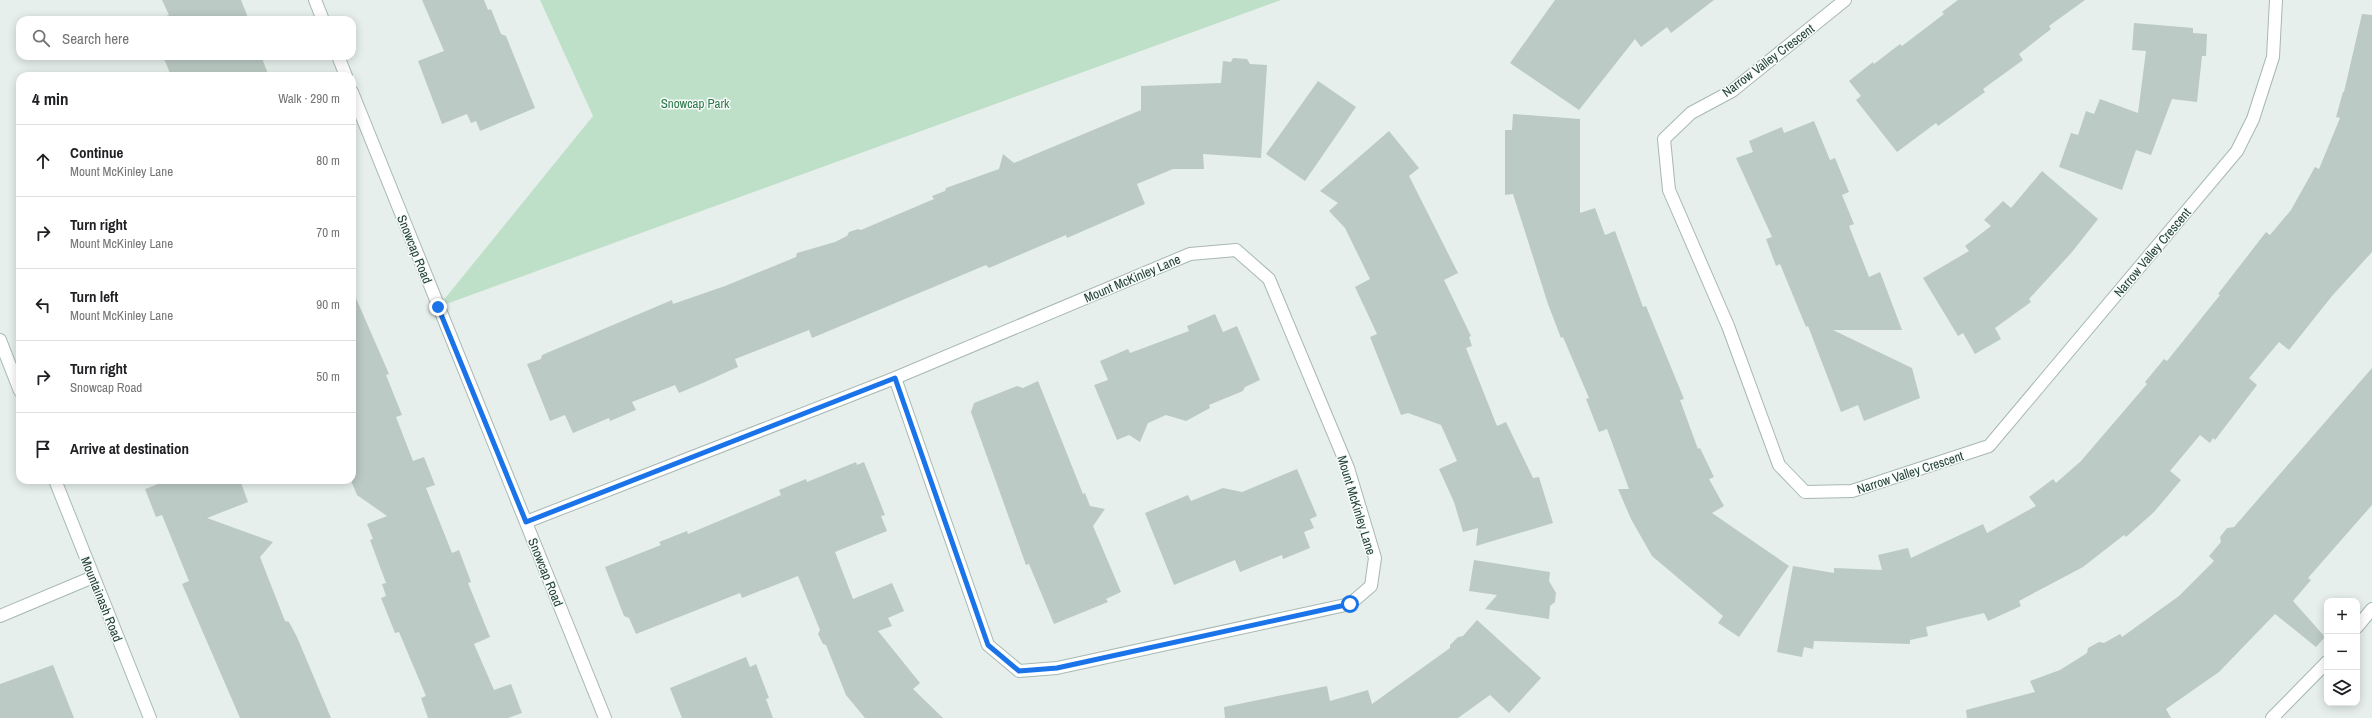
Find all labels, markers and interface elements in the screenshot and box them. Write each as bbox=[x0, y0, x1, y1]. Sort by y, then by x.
search box bbox=[16, 16, 356, 60]
street label: Narrow Valley Crescent bbox=[1719, 20, 1818, 101]
icon: search bbox=[30, 27, 52, 49]
text: Search here bbox=[62, 28, 129, 49]
text: 4 min bbox=[32, 87, 68, 110]
text: Walk · 290 m bbox=[278, 90, 340, 107]
park label: Snowcap Park bbox=[661, 95, 730, 112]
text: Continue bbox=[70, 142, 123, 163]
icon: ahead bbox=[32, 150, 54, 172]
text: 80 m bbox=[316, 152, 340, 169]
text: Mount McKinley Lane bbox=[70, 163, 173, 180]
street label: Narrow Valley Crescent bbox=[2110, 204, 2195, 300]
street label: Snowcap Road bbox=[393, 212, 436, 286]
text: Turn right bbox=[70, 214, 127, 235]
icon: right bbox=[32, 222, 54, 244]
text: 70 m bbox=[316, 224, 340, 241]
text: Mount McKinley Lane bbox=[70, 235, 173, 252]
street label: Mount McKinley Lane bbox=[1081, 250, 1183, 306]
text: Turn left bbox=[70, 286, 118, 307]
icon: left bbox=[32, 294, 54, 316]
text: 90 m bbox=[316, 296, 340, 313]
route end bbox=[429, 298, 447, 316]
text: Mount McKinley Lane bbox=[70, 307, 173, 324]
text: Turn right bbox=[70, 358, 127, 379]
icon: right bbox=[32, 366, 54, 388]
text: 50 m bbox=[316, 368, 340, 385]
text: Snowcap Road bbox=[70, 379, 142, 396]
icon: arrive bbox=[32, 438, 54, 460]
text: Arrive at destination bbox=[70, 438, 189, 459]
street label: Narrow Valley Crescent bbox=[1855, 447, 1966, 498]
street label: Mount McKinley Lane bbox=[1333, 453, 1380, 557]
street label: Snowcap Road bbox=[524, 535, 567, 609]
street label: Mountainash Road bbox=[77, 554, 126, 644]
route start bbox=[1341, 595, 1359, 613]
map controls bbox=[2324, 598, 2360, 706]
button: + bbox=[2324, 598, 2360, 634]
button: − bbox=[2324, 634, 2360, 670]
button: layers bbox=[2324, 670, 2360, 706]

